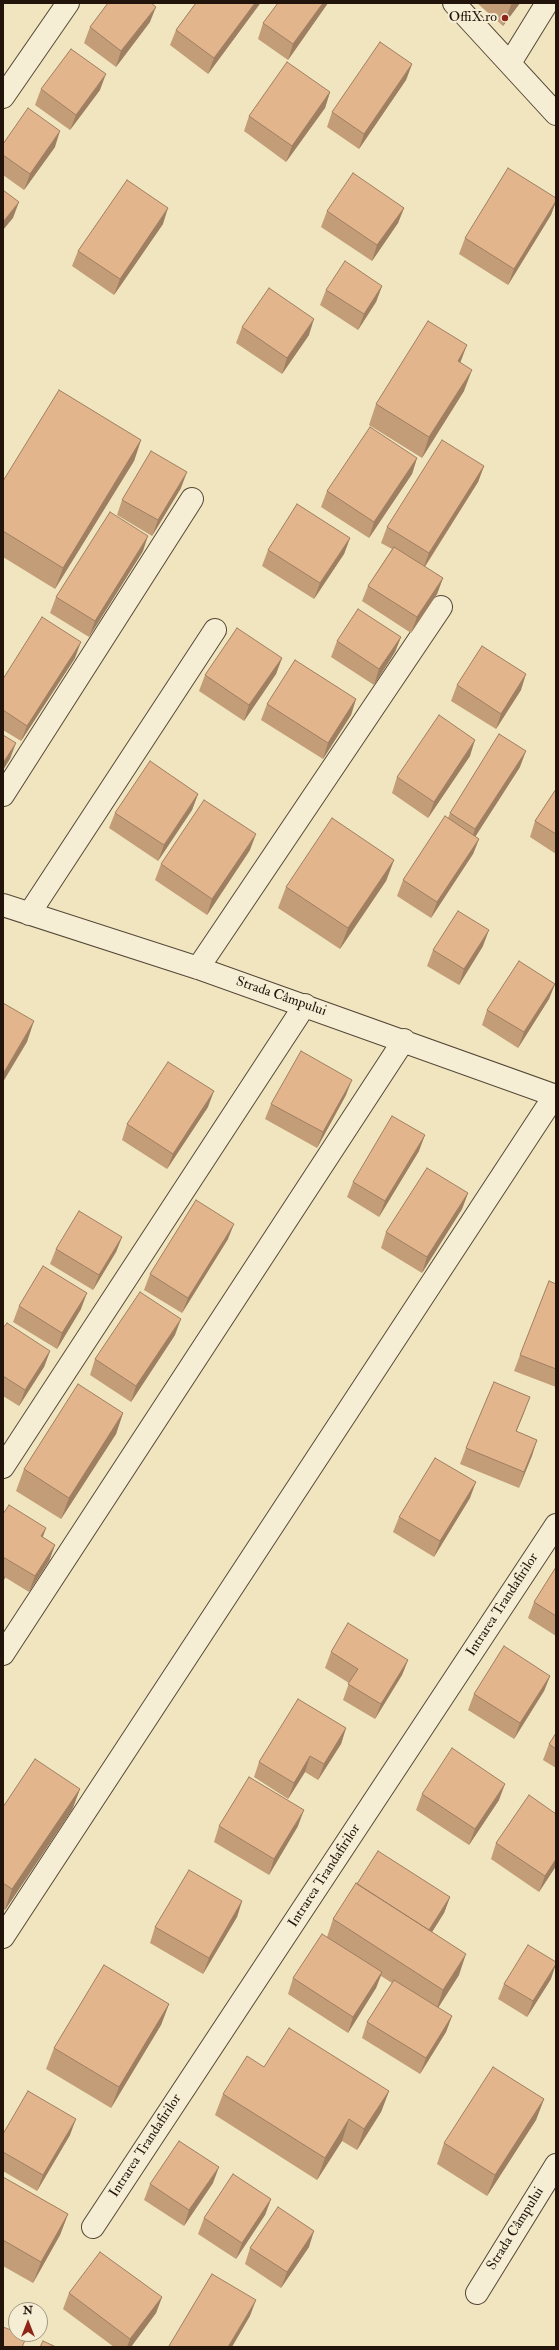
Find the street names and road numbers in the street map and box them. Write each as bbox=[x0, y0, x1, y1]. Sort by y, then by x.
street label: Strada Câmpului bbox=[234, 974, 328, 1020]
street label: Intrarea Trandafirilor bbox=[463, 1550, 543, 1660]
street label: Intrarea Trandafirilor bbox=[285, 1821, 365, 1931]
street label: Intrarea Trandafirilor bbox=[106, 2091, 186, 2201]
street label: Strada Câmpului bbox=[484, 2185, 548, 2273]

